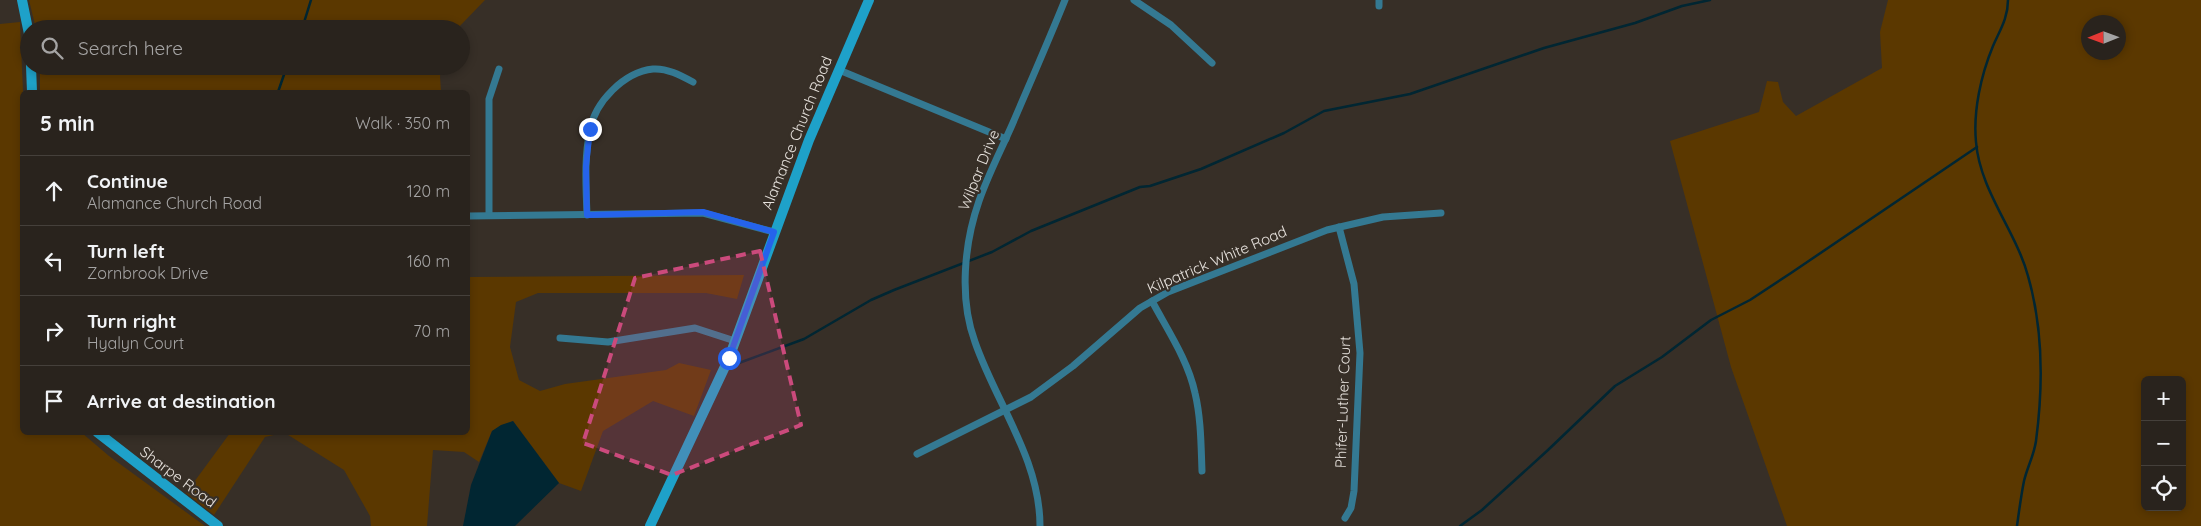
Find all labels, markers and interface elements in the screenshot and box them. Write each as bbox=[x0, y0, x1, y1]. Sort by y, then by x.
north arrow bbox=[2081, 15, 2126, 60]
search box bbox=[20, 20, 470, 75]
icon: search bbox=[38, 34, 66, 62]
text: Search here bbox=[78, 36, 183, 60]
street label: Alamance Church Road bbox=[757, 53, 836, 212]
text: 5 min bbox=[40, 110, 95, 136]
text: Walk · 350 m bbox=[355, 113, 450, 133]
route end bbox=[579, 118, 602, 141]
street label: Wilpar Drive bbox=[954, 127, 1003, 213]
text: Continue bbox=[87, 169, 168, 193]
icon: ahead bbox=[40, 177, 68, 205]
text: 120 m bbox=[407, 181, 450, 201]
text: Alamance Church Road bbox=[87, 193, 262, 213]
street label: Kilpatrick White Road bbox=[1144, 221, 1290, 298]
text: Turn left bbox=[87, 239, 165, 263]
icon: left bbox=[40, 247, 68, 275]
text: 160 m bbox=[407, 251, 450, 271]
text: Zornbrook Drive bbox=[87, 263, 209, 283]
text: Turn right bbox=[87, 309, 176, 333]
icon: right bbox=[40, 317, 68, 345]
text: 70 m bbox=[413, 321, 450, 341]
text: Hyalyn Court bbox=[87, 333, 184, 353]
street label: Phifer-Luther Court bbox=[1331, 336, 1354, 468]
route start bbox=[718, 347, 741, 370]
map controls bbox=[2141, 376, 2186, 511]
button: + bbox=[2141, 376, 2186, 421]
icon: arrive bbox=[40, 387, 68, 415]
text: Arrive at destination bbox=[87, 389, 276, 413]
button: − bbox=[2141, 421, 2186, 466]
street label: Sharpe Road bbox=[136, 442, 220, 511]
button: locate bbox=[2141, 466, 2186, 511]

